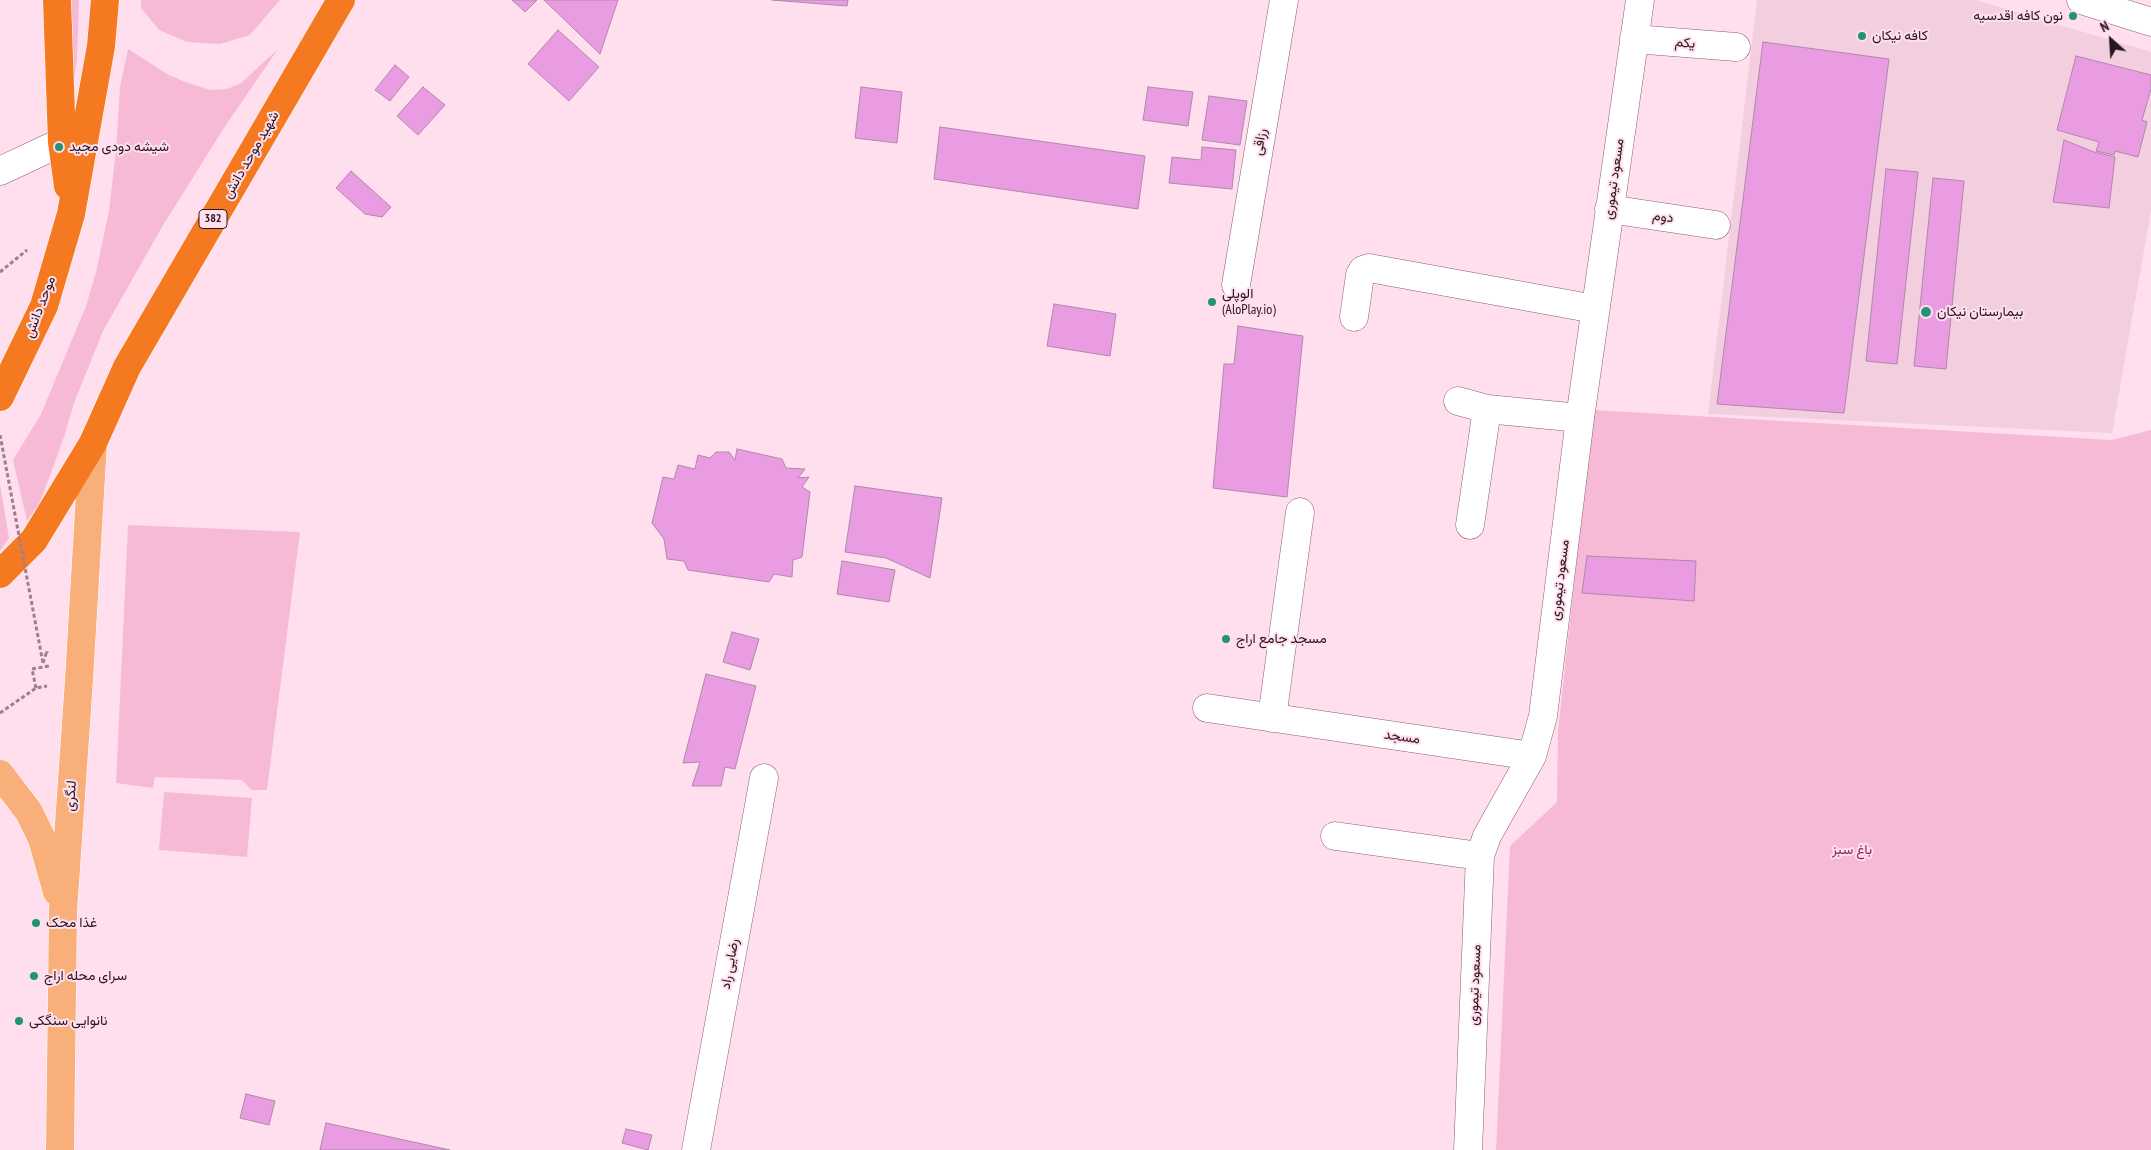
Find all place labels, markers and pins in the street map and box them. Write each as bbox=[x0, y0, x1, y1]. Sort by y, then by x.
place label: نون کافه اقدسیه bbox=[1973, 8, 2063, 24]
marker: نون کافه اقدسیه bbox=[2067, 10, 2079, 22]
place label: کافه نیکان bbox=[1872, 28, 1928, 44]
marker: کافه نیکان bbox=[1856, 30, 1868, 42]
place label: شیشه دودی مجید bbox=[69, 139, 169, 155]
marker: شیشه دودی مجید bbox=[53, 141, 65, 153]
place label: الوپلی (AloPlay.io) bbox=[1222, 286, 1276, 318]
marker: الوپلی (AloPlay.io) bbox=[1206, 296, 1218, 308]
place label: بیمارستان نیکان bbox=[1937, 304, 2023, 320]
marker: بیمارستان نیکان bbox=[1919, 305, 1933, 319]
place label: مسجد جامع اراج bbox=[1236, 631, 1327, 647]
marker: مسجد جامع اراج bbox=[1220, 633, 1232, 645]
place label: غذا محک bbox=[46, 915, 97, 931]
marker: غذا محک bbox=[30, 917, 42, 929]
place label: سرای محله اراج bbox=[44, 968, 127, 984]
marker: سرای محله اراج bbox=[28, 970, 40, 982]
place label: نانوایی سنگکی bbox=[29, 1013, 108, 1029]
marker: نانوایی سنگکی bbox=[13, 1015, 25, 1027]

